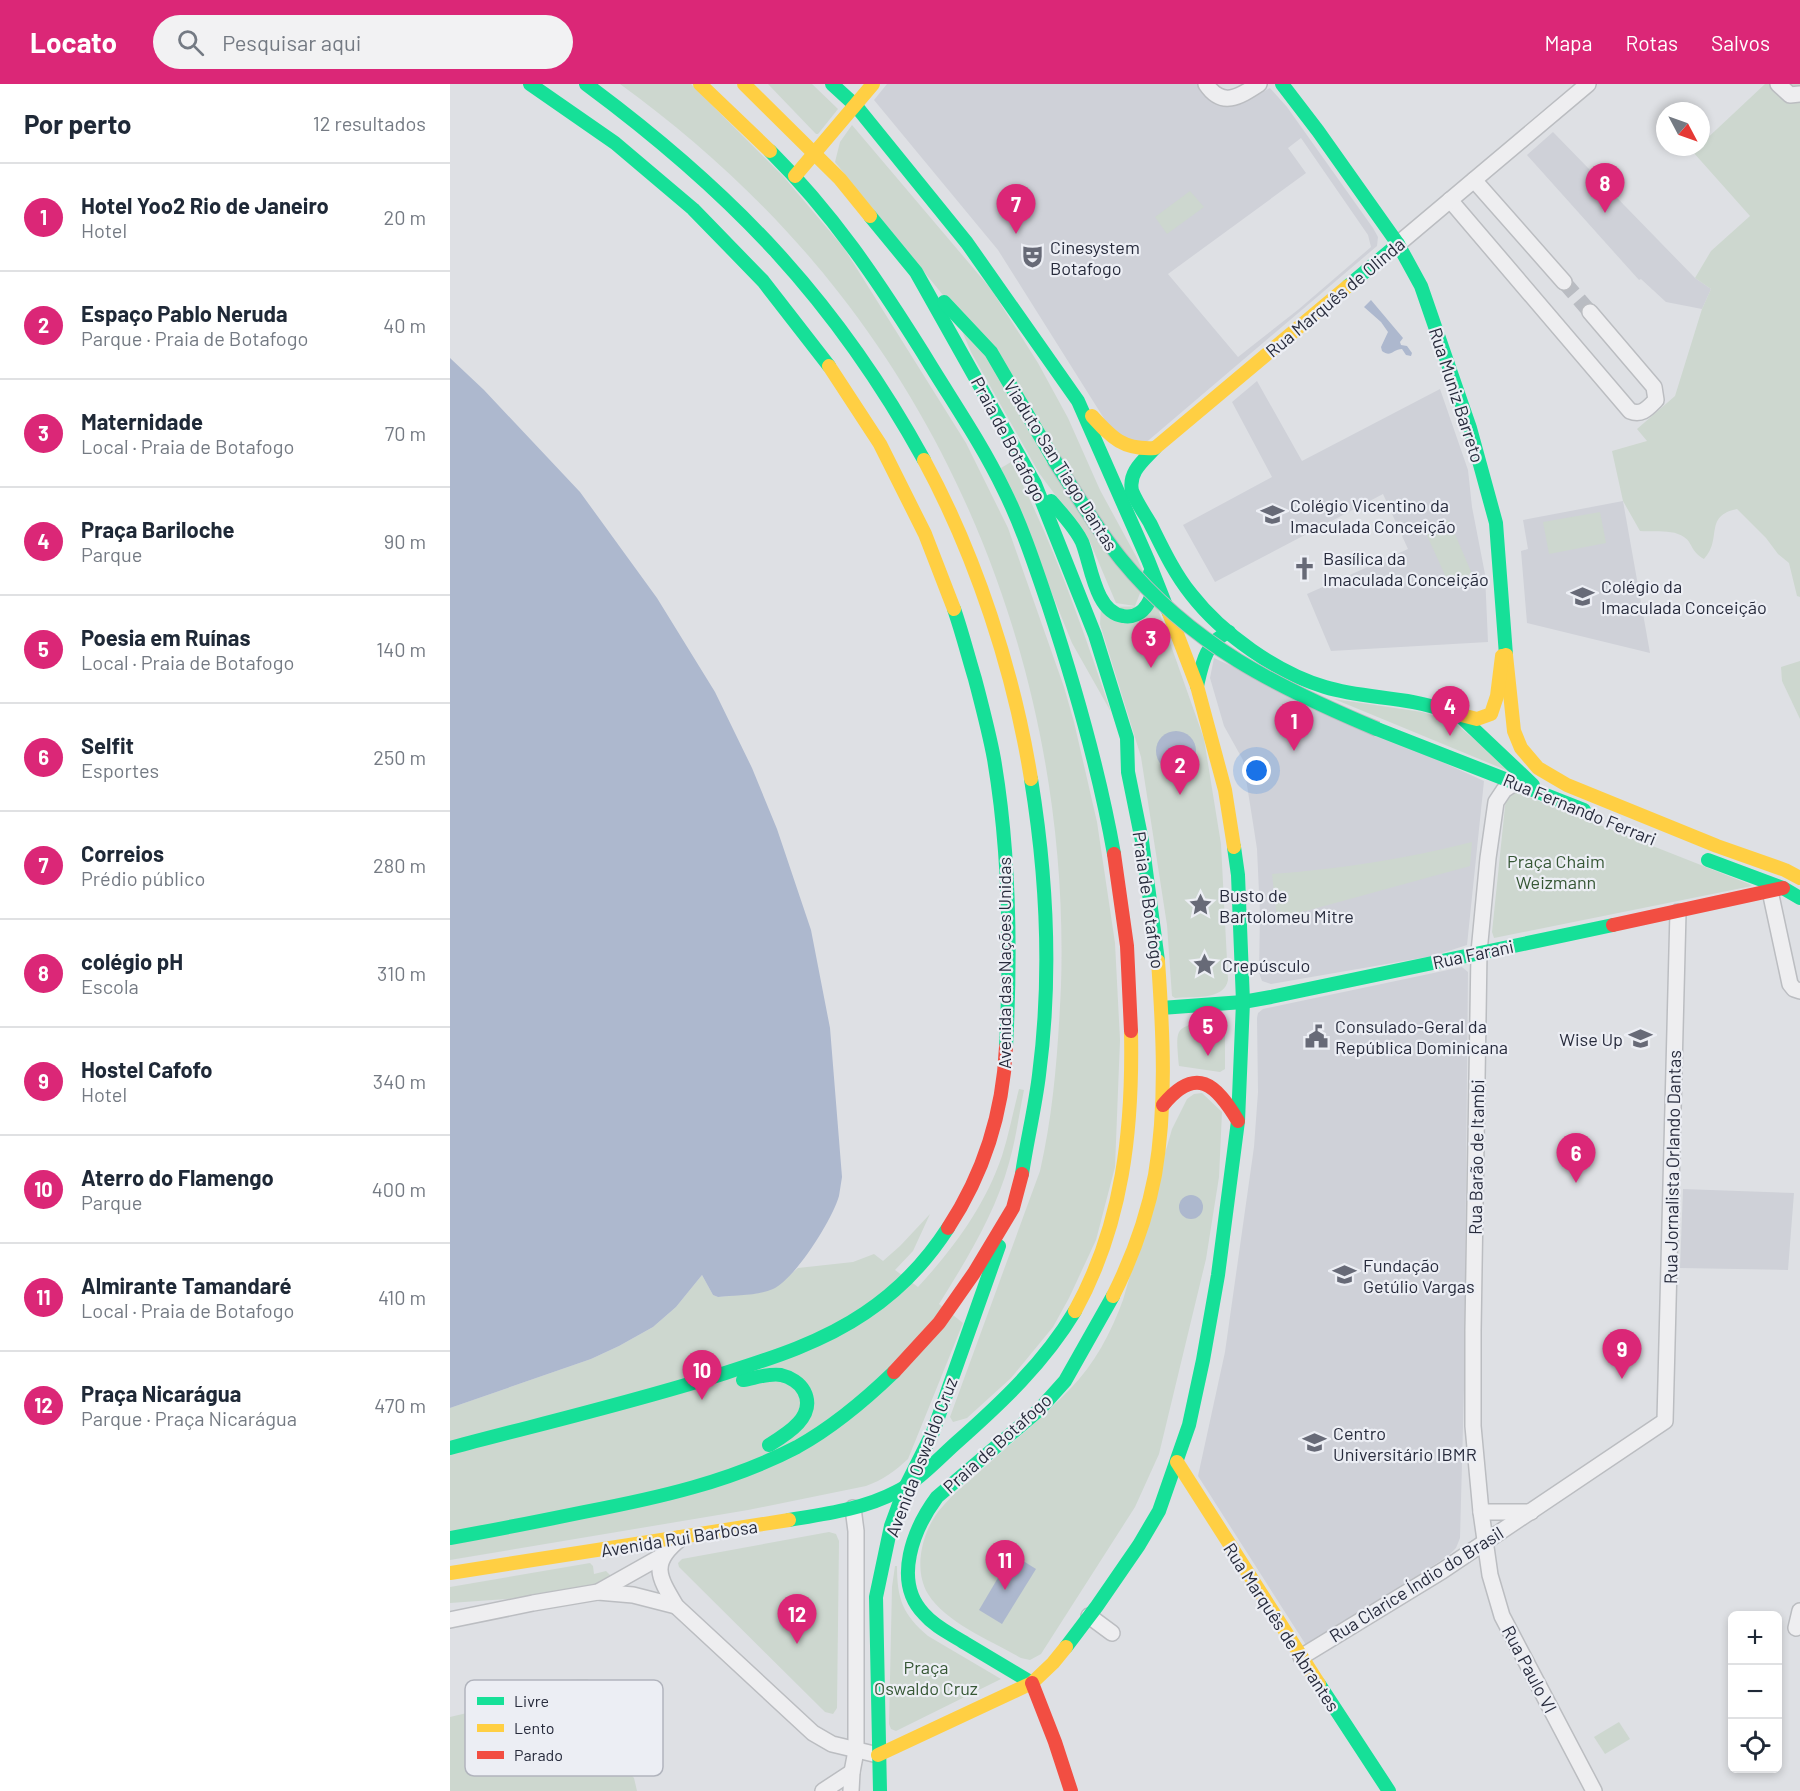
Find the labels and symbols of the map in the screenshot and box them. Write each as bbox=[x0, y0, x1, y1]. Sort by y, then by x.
north arrow bbox=[1656, 102, 1710, 156]
pin: 8 bbox=[1586, 164, 1624, 213]
pin: 7 bbox=[996, 184, 1036, 234]
street label: Rua Marquês de Olinda bbox=[1261, 232, 1409, 362]
place label: Cinesystem Botafogo bbox=[1050, 236, 1140, 279]
theatre icon: Cinesystem Botafogo bbox=[1019, 244, 1045, 270]
street label: Rua Muniz Barreto bbox=[1425, 325, 1489, 465]
street label: Praia de Botafogo bbox=[967, 373, 1051, 505]
street label: Viaduto San Tiago Dantas bbox=[999, 375, 1123, 555]
place label: Colégio Vicentino da Imaculada Conceição bbox=[1290, 494, 1456, 537]
school or university icon: Colégio Vicentino da Imaculada Conceição bbox=[1259, 502, 1285, 528]
place label: Basílica da Imaculada Conceição bbox=[1323, 547, 1489, 590]
church icon: Basílica da Imaculada Conceição bbox=[1292, 555, 1318, 581]
place label: Colégio da Imaculada Conceição bbox=[1601, 575, 1767, 618]
school or university icon: Colégio da Imaculada Conceição bbox=[1570, 583, 1596, 609]
pin: 3 bbox=[1132, 618, 1170, 668]
pin: 4 bbox=[1430, 686, 1470, 736]
pin: 1 bbox=[1274, 702, 1314, 751]
pin: 2 bbox=[1160, 746, 1200, 795]
your location bbox=[1242, 756, 1271, 785]
street label: Rua Fernando Ferrari bbox=[1500, 768, 1660, 850]
street label: Praia de Botafogo bbox=[1128, 830, 1170, 970]
park label: Praça Chaim Weizmann bbox=[1507, 850, 1605, 893]
street label: Avenida das Nações Unidas bbox=[993, 857, 1015, 1069]
place label: Busto de Bartolomeu Mitre bbox=[1219, 884, 1354, 927]
place icon: Busto de Bartolomeu Mitre bbox=[1188, 892, 1214, 918]
street label: Rua Farani bbox=[1430, 935, 1516, 973]
place icon: Crepúsculo bbox=[1191, 952, 1217, 978]
place label: Crepúsculo bbox=[1222, 954, 1310, 976]
pin: 5 bbox=[1188, 1006, 1227, 1056]
place label: Consulado-Geral da República Dominicana bbox=[1335, 1015, 1508, 1058]
public building icon: Consulado-Geral da República Dominicana bbox=[1304, 1023, 1330, 1049]
school or university icon: Wise Up bbox=[1628, 1026, 1654, 1052]
place label: Wise Up bbox=[1559, 1028, 1623, 1050]
street label: Rua Jornalista Orlando Dantas bbox=[1659, 1050, 1685, 1284]
street label: Rua Barão de Itambi bbox=[1464, 1079, 1488, 1235]
pin: 6 bbox=[1556, 1134, 1596, 1183]
place label: Fundação Getúlio Vargas bbox=[1363, 1254, 1475, 1297]
school or university icon: Fundação Getúlio Vargas bbox=[1332, 1262, 1358, 1288]
pin: 9 bbox=[1602, 1330, 1642, 1379]
pin: 10 bbox=[682, 1350, 722, 1400]
street label: Avenida Oswaldo Cruz bbox=[880, 1374, 962, 1540]
street label: Praia de Botafogo bbox=[938, 1389, 1056, 1497]
place label: Centro Universitário IBMR bbox=[1333, 1422, 1477, 1465]
school or university icon: Centro Universitário IBMR bbox=[1302, 1430, 1328, 1456]
street label: Avenida Rui Barbosa bbox=[599, 1515, 759, 1561]
street label: Rua Clarice Índio do Brasil bbox=[1325, 1521, 1507, 1647]
street label: Rua Marquês de Abrantes bbox=[1219, 1539, 1345, 1715]
pin: 11 bbox=[986, 1540, 1024, 1590]
pin: 12 bbox=[778, 1594, 816, 1644]
street label: Rua Paulo VI bbox=[1498, 1622, 1562, 1716]
park label: Praça Oswaldo Cruz bbox=[874, 1656, 978, 1699]
legend bbox=[465, 1680, 663, 1776]
text: Livre bbox=[514, 1691, 549, 1710]
text: Lento bbox=[514, 1718, 555, 1737]
text: Parado bbox=[514, 1745, 563, 1764]

